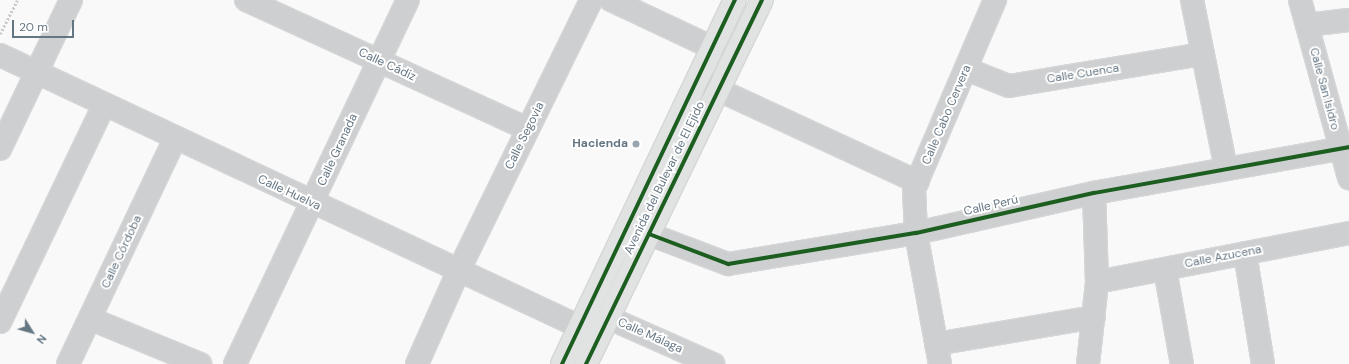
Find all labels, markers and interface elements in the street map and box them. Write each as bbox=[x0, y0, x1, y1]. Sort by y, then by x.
scale bar bbox=[14, 12, 76, 38]
text: 20 m bbox=[19, 19, 48, 35]
street label: Calle Cádiz bbox=[356, 45, 418, 85]
street label: Calle San Isidro bbox=[1306, 46, 1342, 132]
street label: Calle Cuenca bbox=[1046, 61, 1120, 87]
street label: Calle Cabo Cervera bbox=[919, 63, 975, 167]
street label: Avenida del Bulevar de El Ejido bbox=[622, 99, 708, 257]
street label: Calle Segovia bbox=[502, 100, 548, 172]
street label: Calle Granada bbox=[315, 112, 361, 188]
place label: Hacienda bbox=[572, 137, 628, 151]
marker: Hacienda bbox=[631, 139, 641, 149]
street label: Calle Huelva bbox=[255, 172, 323, 214]
street label: Calle Perú bbox=[962, 193, 1020, 219]
street label: Calle Córdoba bbox=[99, 213, 145, 291]
street label: Calle Azucena bbox=[1183, 242, 1263, 272]
north arrow bbox=[12, 312, 52, 352]
street label: Calle Málaga bbox=[615, 315, 685, 357]
text: N bbox=[34, 332, 50, 347]

